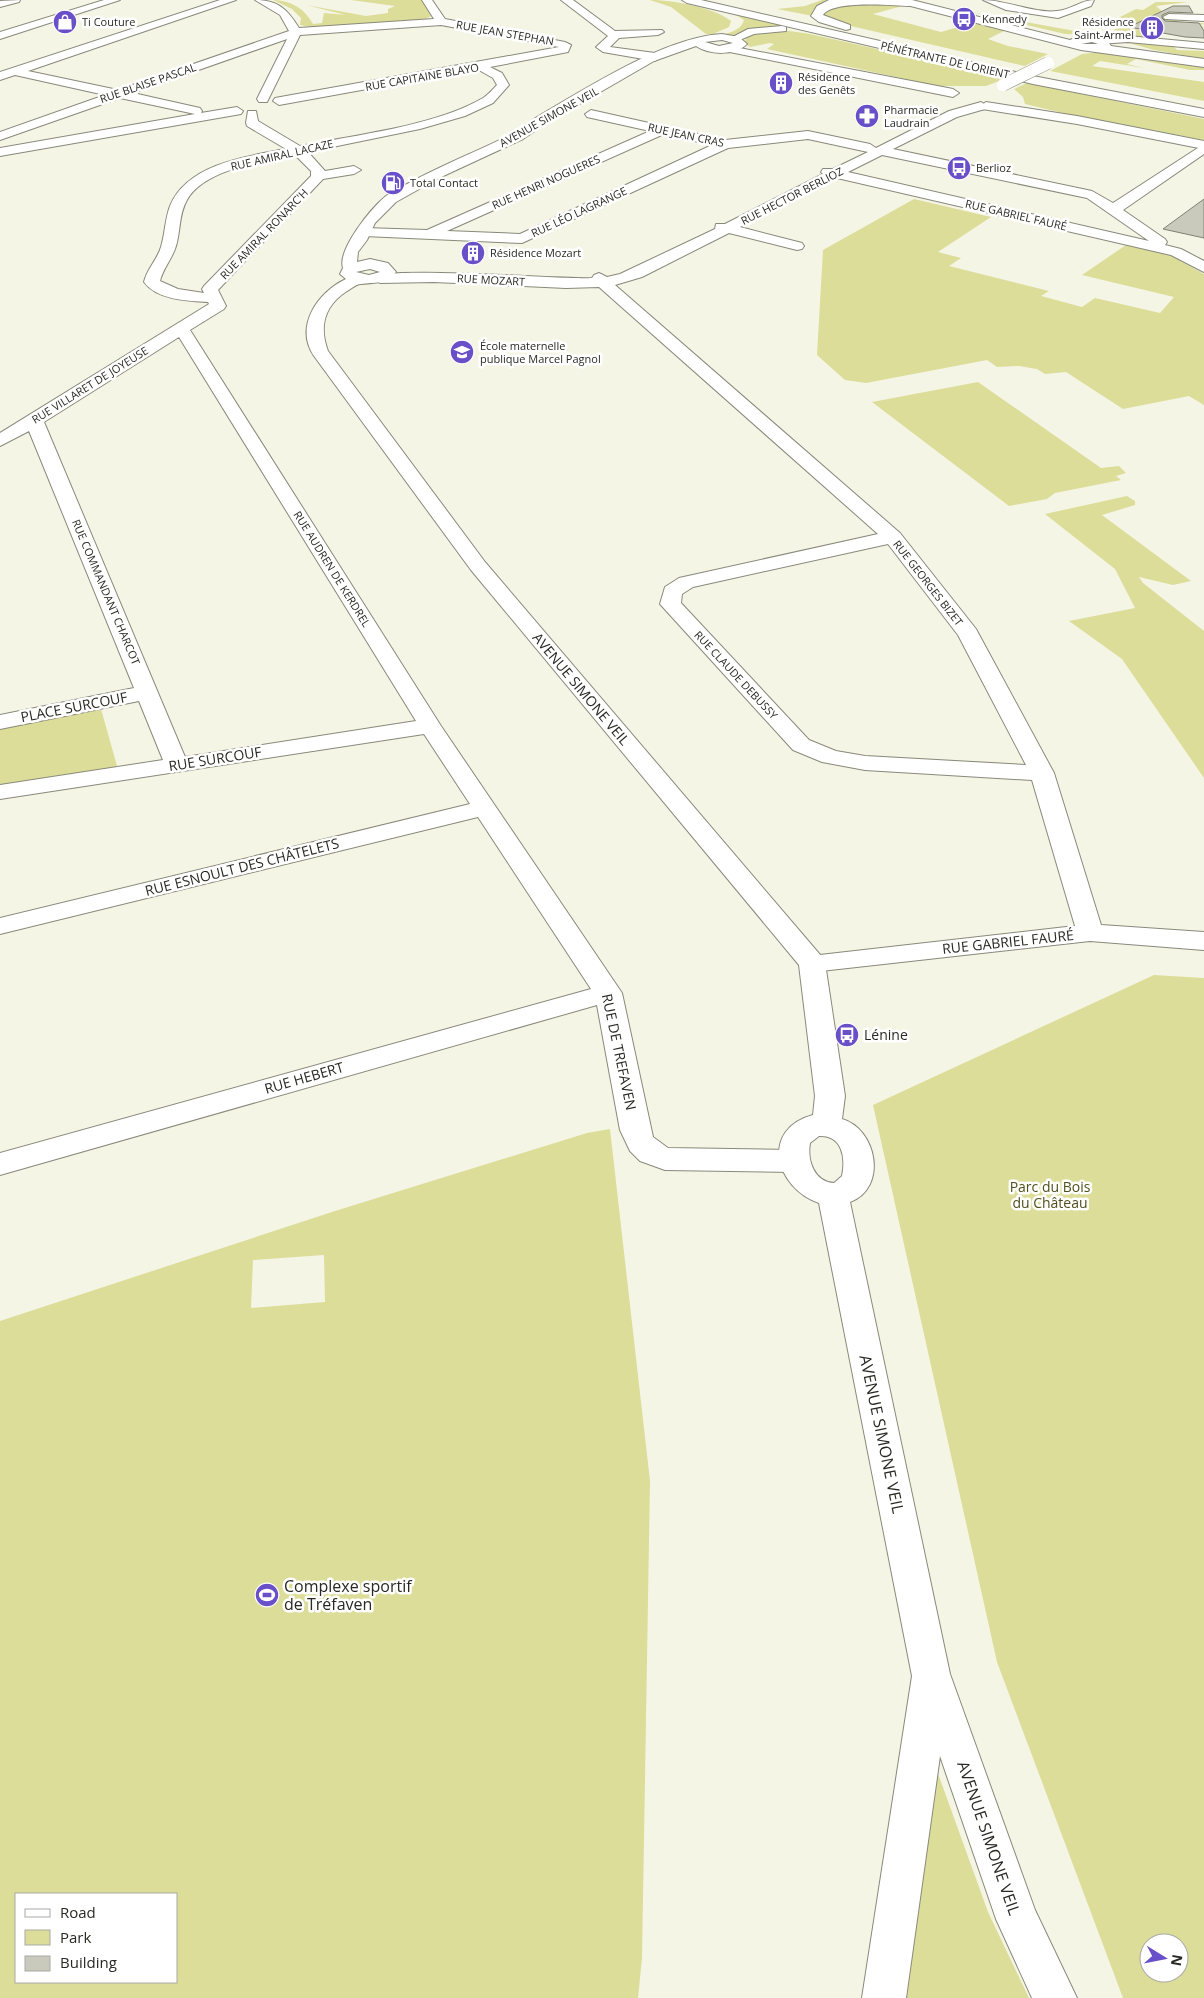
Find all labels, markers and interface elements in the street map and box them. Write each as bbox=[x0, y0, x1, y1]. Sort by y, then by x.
bus stop icon: Kennedy bbox=[951, 6, 977, 32]
shop icon: Ti Couture bbox=[52, 9, 78, 35]
place label: Kennedy bbox=[982, 11, 1027, 26]
place label: Ti Couture bbox=[82, 14, 135, 29]
place label: Résidence Saint-Armel bbox=[1074, 14, 1134, 42]
building icon: Résidence Saint-Armel bbox=[1139, 15, 1165, 41]
street label: RUE JEAN STEPHAN bbox=[455, 17, 555, 48]
street label: PÉNÉTRANTE DE LORIENT bbox=[879, 37, 1011, 82]
street label: RUE BLAISE PASCAL bbox=[98, 59, 198, 106]
street label: RUE CAPITAINE BLAYO bbox=[364, 59, 480, 94]
place label: Résidence des Genêts bbox=[798, 69, 855, 97]
building icon: Résidence des Genêts bbox=[768, 70, 794, 96]
street label: AVENUE SIMONE VEIL bbox=[496, 83, 601, 150]
place label: Pharmacie Laudrain bbox=[884, 102, 939, 130]
pharmacy icon: Pharmacie Laudrain bbox=[854, 103, 880, 129]
street label: RUE JEAN CRAS bbox=[647, 119, 726, 150]
street label: RUE AMIRAL LACAZE bbox=[229, 135, 335, 174]
street label: RUE HENRI NOGUERES bbox=[489, 151, 602, 212]
bus stop icon: Berlioz bbox=[946, 155, 972, 181]
place label: Berlioz bbox=[976, 160, 1011, 175]
street label: RUE HECTOR BERLIOZ bbox=[738, 163, 845, 228]
fuel station icon: Total Contact bbox=[380, 170, 406, 196]
place label: Total Contact bbox=[410, 175, 478, 190]
street label: RUE LÉO LAGRANGE bbox=[529, 183, 629, 240]
street label: RUE AMIRAL RONARC'H bbox=[216, 185, 311, 282]
street label: RUE GABRIEL FAURÉ bbox=[964, 196, 1068, 234]
building icon: Résidence Mozart bbox=[460, 240, 486, 266]
place label: Résidence Mozart bbox=[490, 245, 581, 260]
street label: RUE MOZART bbox=[457, 270, 526, 289]
place label: École maternelle publique Marcel Pagnol bbox=[480, 338, 601, 366]
school or university icon: École maternelle publique Marcel Pagnol bbox=[449, 339, 475, 365]
street label: RUE VILLARET DE JOYEUSE bbox=[29, 343, 151, 427]
street label: RUE AUDREN DE KERDREL bbox=[291, 508, 374, 630]
street label: RUE COMMANDANT CHARCOT bbox=[69, 517, 144, 667]
street label: RUE GEORGES BIZET bbox=[890, 537, 967, 629]
street label: RUE CLAUDE DEBUSSY bbox=[691, 627, 782, 723]
street label: AVENUE SIMONE VEIL bbox=[529, 628, 634, 749]
street label: PLACE SURCOUF bbox=[19, 687, 129, 726]
street label: RUE SURCOUF bbox=[167, 742, 263, 775]
street label: RUE ESNOULT DES CHÂTELETS bbox=[143, 833, 341, 900]
street label: RUE GABRIEL FAURÉ bbox=[941, 925, 1075, 958]
street label: RUE DE TREFAVEN bbox=[598, 992, 641, 1112]
bus stop icon: Lénine bbox=[834, 1022, 860, 1048]
place label: Lénine bbox=[864, 1025, 908, 1044]
street label: RUE HEBERT bbox=[262, 1057, 346, 1098]
park label: Parc du Bois du Château bbox=[1010, 1177, 1091, 1212]
street label: AVENUE SIMONE VEIL bbox=[854, 1353, 910, 1515]
place label: Complexe sportif de Tréfaven bbox=[284, 1575, 413, 1615]
sports icon: Complexe sportif de Tréfaven bbox=[254, 1582, 280, 1608]
street label: AVENUE SIMONE VEIL bbox=[952, 1758, 1026, 1918]
legend bbox=[15, 1893, 178, 1983]
text: Road bbox=[60, 1902, 96, 1922]
text: Park bbox=[60, 1927, 91, 1947]
north arrow bbox=[1139, 1933, 1189, 1983]
text: Building bbox=[60, 1952, 117, 1972]
text: N bbox=[1167, 1953, 1188, 1968]

